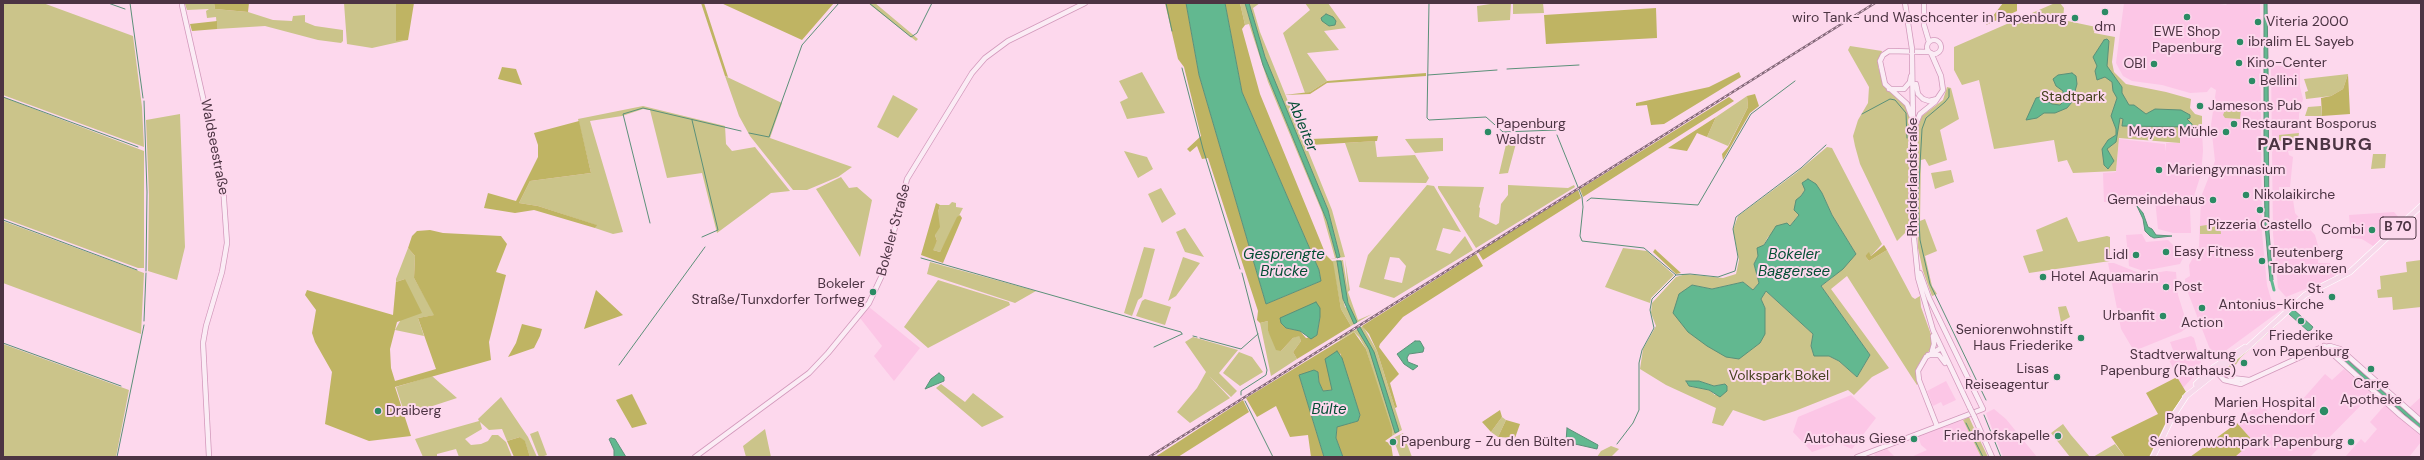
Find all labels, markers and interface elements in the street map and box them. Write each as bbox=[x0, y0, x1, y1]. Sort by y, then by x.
marker: dm bbox=[2100, 7, 2110, 17]
place label: wiro Tank- und Waschcenter in Papenburg bbox=[1792, 10, 2067, 26]
marker: EWE Shop Papenburg bbox=[2182, 12, 2192, 22]
marker: wiro Tank- und Waschcenter in Papenburg bbox=[2070, 13, 2080, 23]
place label: Viteria 2000 bbox=[2266, 14, 2349, 30]
marker: Viteria 2000 bbox=[2253, 17, 2263, 27]
place label: dm bbox=[2094, 19, 2116, 35]
place label: EWE Shop Papenburg bbox=[2152, 24, 2222, 56]
place label: ibralim EL Sayeb bbox=[2248, 34, 2354, 50]
marker: ibralim EL Sayeb bbox=[2235, 37, 2245, 47]
place label: Kino-Center bbox=[2247, 55, 2327, 71]
place label: OBI bbox=[2123, 56, 2146, 72]
marker: Kino-Center bbox=[2234, 58, 2244, 68]
marker: OBI bbox=[2149, 59, 2159, 69]
place label: Bellini bbox=[2260, 73, 2297, 89]
marker: Bellini bbox=[2247, 76, 2257, 86]
park label: Stadtpark bbox=[2041, 89, 2105, 105]
water label: Ableiter bbox=[1283, 97, 1321, 155]
street label: Waldseestraße bbox=[196, 98, 232, 196]
place label: Jamesons Pub bbox=[2208, 98, 2302, 114]
marker: Jamesons Pub bbox=[2195, 101, 2205, 111]
place label: Papenburg Waldstr bbox=[1496, 116, 1566, 148]
place label: Restaurant Bosporus bbox=[2242, 116, 2377, 132]
street label: Rheiderlandstraße bbox=[1905, 117, 1921, 237]
marker: Restaurant Bosporus bbox=[2229, 119, 2239, 129]
place label: Meyers Mühle bbox=[2129, 124, 2218, 140]
marker: Papenburg Waldstr bbox=[1483, 127, 1493, 137]
marker: Meyers Mühle bbox=[2221, 127, 2231, 137]
district label: PAPENBURG bbox=[2257, 134, 2373, 156]
place label: Mariengymnasium bbox=[2167, 162, 2286, 178]
marker: Mariengymnasium bbox=[2154, 165, 2164, 175]
street label: Bokeler Straße bbox=[874, 182, 914, 278]
place label: Nikolaikirche bbox=[2254, 187, 2335, 203]
marker: Nikolaikirche bbox=[2241, 190, 2251, 200]
place label: Gemeindehaus bbox=[2107, 192, 2205, 208]
marker: Gemeindehaus bbox=[2208, 195, 2218, 205]
marker: Pizzeria Castello bbox=[2255, 205, 2265, 215]
place label: Pizzeria Castello bbox=[2208, 217, 2312, 233]
road number: B 70 bbox=[2380, 217, 2416, 239]
place label: Combi bbox=[2321, 222, 2364, 238]
marker: Combi bbox=[2367, 225, 2377, 235]
place label: Easy Fitness bbox=[2174, 244, 2254, 260]
place label: Teutenberg Tabakwaren bbox=[2270, 245, 2347, 278]
water label: Gesprengte Brücke bbox=[1243, 246, 1325, 281]
water label: Bokeler Baggersee bbox=[1758, 246, 1830, 281]
place label: Lidl bbox=[2105, 247, 2128, 263]
marker: Easy Fitness bbox=[2161, 247, 2171, 257]
marker: Lidl bbox=[2131, 250, 2141, 260]
marker: Teutenberg Tabakwaren bbox=[2257, 256, 2267, 266]
place label: Hotel Aquamarin bbox=[2051, 269, 2159, 285]
marker: Hotel Aquamarin bbox=[2038, 272, 2048, 282]
place label: Bokeler Straße/Tunxdorfer Torfweg bbox=[691, 276, 865, 308]
place label: Post bbox=[2174, 279, 2202, 295]
place label: St. Antonius-Kirche bbox=[2219, 281, 2324, 314]
marker: Post bbox=[2161, 282, 2171, 292]
marker: Bokeler Straße/Tunxdorfer Torfweg bbox=[868, 287, 878, 297]
marker: St. Antonius-Kirche bbox=[2327, 292, 2337, 302]
marker: Action bbox=[2197, 303, 2207, 313]
place label: Urbanfit bbox=[2103, 308, 2155, 324]
marker: Urbanfit bbox=[2158, 311, 2168, 321]
place label: Action bbox=[2181, 315, 2223, 331]
marker: Friederike von Papenburg bbox=[2296, 316, 2306, 326]
place label: Seniorenwohnstift Haus Friederike bbox=[1956, 322, 2073, 354]
place label: Friederike von Papenburg bbox=[2253, 328, 2349, 360]
marker: Seniorenwohnstift Haus Friederike bbox=[2076, 333, 2086, 343]
place label: Stadtverwaltung Papenburg (Rathaus) bbox=[2100, 347, 2236, 380]
marker: Stadtverwaltung Papenburg (Rathaus) bbox=[2239, 358, 2249, 368]
place label: Lisas Reiseagentur bbox=[1965, 361, 2049, 394]
marker: Carre Apotheke bbox=[2366, 364, 2376, 374]
park label: Volkspark Bokel bbox=[1729, 368, 1829, 384]
marker: Lisas Reiseagentur bbox=[2052, 372, 2062, 382]
place label: Carre Apotheke bbox=[2340, 376, 2402, 408]
place label: Marien Hospital Papenburg Aschendorf bbox=[2166, 395, 2315, 428]
water label: Bülte bbox=[1311, 401, 1347, 419]
place label: Draiberg bbox=[386, 403, 441, 419]
marker: Marien Hospital Papenburg Aschendorf bbox=[2318, 405, 2330, 417]
marker: Draiberg bbox=[373, 406, 383, 416]
place label: Friedhofskapelle bbox=[1944, 428, 2050, 444]
place label: Autohaus Giese bbox=[1804, 431, 1906, 447]
marker: Friedhofskapelle bbox=[2053, 431, 2063, 441]
place label: Papenburg - Zu den Bülten bbox=[1401, 434, 1574, 450]
marker: Autohaus Giese bbox=[1909, 434, 1919, 444]
place label: Seniorenwohnpark Papenburg bbox=[2149, 434, 2343, 450]
marker: Papenburg - Zu den Bülten bbox=[1388, 437, 1398, 447]
marker: Seniorenwohnpark Papenburg bbox=[2346, 437, 2356, 447]

